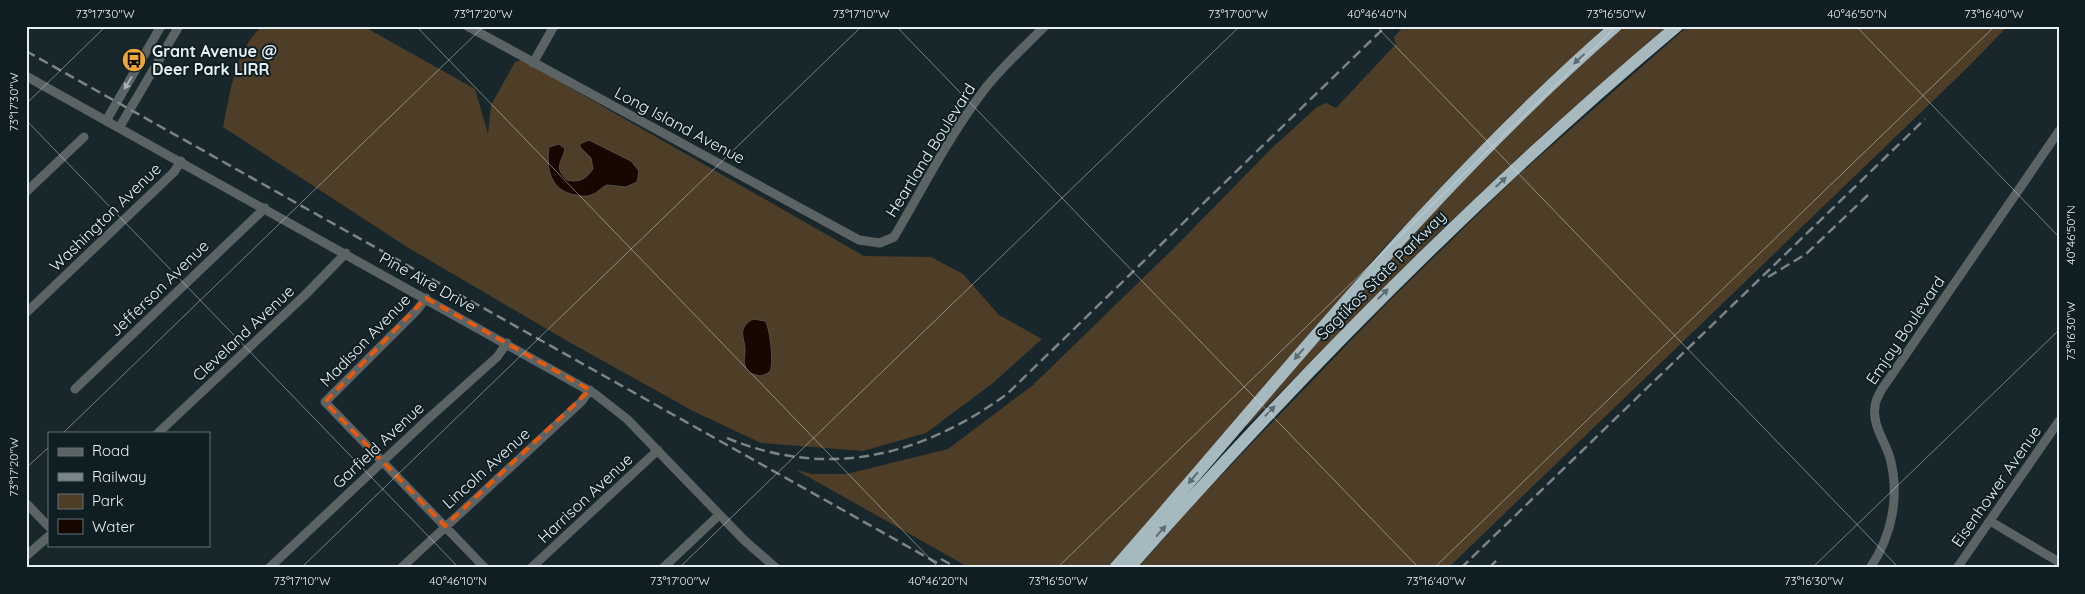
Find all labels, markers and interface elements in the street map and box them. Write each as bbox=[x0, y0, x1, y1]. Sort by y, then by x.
text: 73°17'30"W bbox=[76, 6, 135, 21]
text: 73°17'20"W bbox=[453, 6, 513, 21]
text: 73°17'10"W bbox=[832, 6, 890, 21]
text: 73°17'00"W bbox=[1208, 6, 1268, 21]
text: 40°46'40"N bbox=[1347, 6, 1407, 21]
text: 73°16'50"W bbox=[1586, 6, 1646, 21]
text: 40°46'50"N bbox=[1827, 6, 1887, 21]
text: 73°16'40"W bbox=[1964, 6, 2024, 21]
place label: Grant Avenue @ Deer Park LIRR bbox=[152, 41, 277, 79]
bus stop icon: Grant Avenue @ Deer Park LIRR bbox=[121, 47, 147, 73]
one-way arrow bbox=[1574, 53, 1586, 65]
text: 73°17'30"W bbox=[6, 72, 21, 131]
one-way arrow bbox=[123, 77, 132, 90]
street label: Heartland Boulevard bbox=[881, 79, 979, 221]
street label: Long Island Avenue bbox=[611, 82, 749, 168]
street label: Washington Avenue bbox=[45, 159, 165, 275]
one-way arrow bbox=[1494, 176, 1506, 188]
text: 40°46'50"N bbox=[2063, 205, 2078, 265]
street label: Sagtikos State Parkway bbox=[1312, 206, 1450, 344]
street label: Jefferson Avenue bbox=[105, 236, 213, 340]
street label: Pine Aire Drive bbox=[376, 247, 480, 317]
street label: Emjay Boulevard bbox=[1861, 272, 1949, 388]
street label: Cleveland Avenue bbox=[188, 281, 298, 385]
one-way arrow bbox=[1377, 288, 1389, 300]
street label: Madison Avenue bbox=[316, 289, 414, 391]
text: 73°16'30"W bbox=[2063, 301, 2078, 361]
one-way arrow bbox=[1293, 347, 1304, 360]
street label: Garfield Avenue bbox=[328, 398, 428, 492]
one-way arrow bbox=[1264, 405, 1276, 417]
street label: Eisenhower Avenue bbox=[1947, 422, 2045, 550]
street label: Lincoln Avenue bbox=[438, 423, 534, 513]
legend bbox=[48, 432, 210, 546]
text: 73°17'20"W bbox=[6, 437, 21, 497]
text: Road bbox=[92, 441, 129, 460]
street label: Harrison Avenue bbox=[533, 449, 637, 547]
text: Railway bbox=[92, 467, 147, 486]
one-way arrow bbox=[1188, 471, 1199, 484]
text: Park bbox=[92, 491, 124, 510]
text: Water bbox=[92, 517, 135, 536]
one-way arrow bbox=[1155, 526, 1167, 538]
text: 73°17'10"W bbox=[273, 573, 331, 588]
text: 40°46'10"N bbox=[429, 573, 487, 588]
text: 73°17'00"W bbox=[650, 573, 710, 588]
text: 40°46'20"N bbox=[908, 573, 968, 588]
text: 73°16'50"W bbox=[1028, 573, 1088, 588]
text: 73°16'40"W bbox=[1406, 573, 1466, 588]
text: 73°16'30"W bbox=[1784, 573, 1844, 588]

